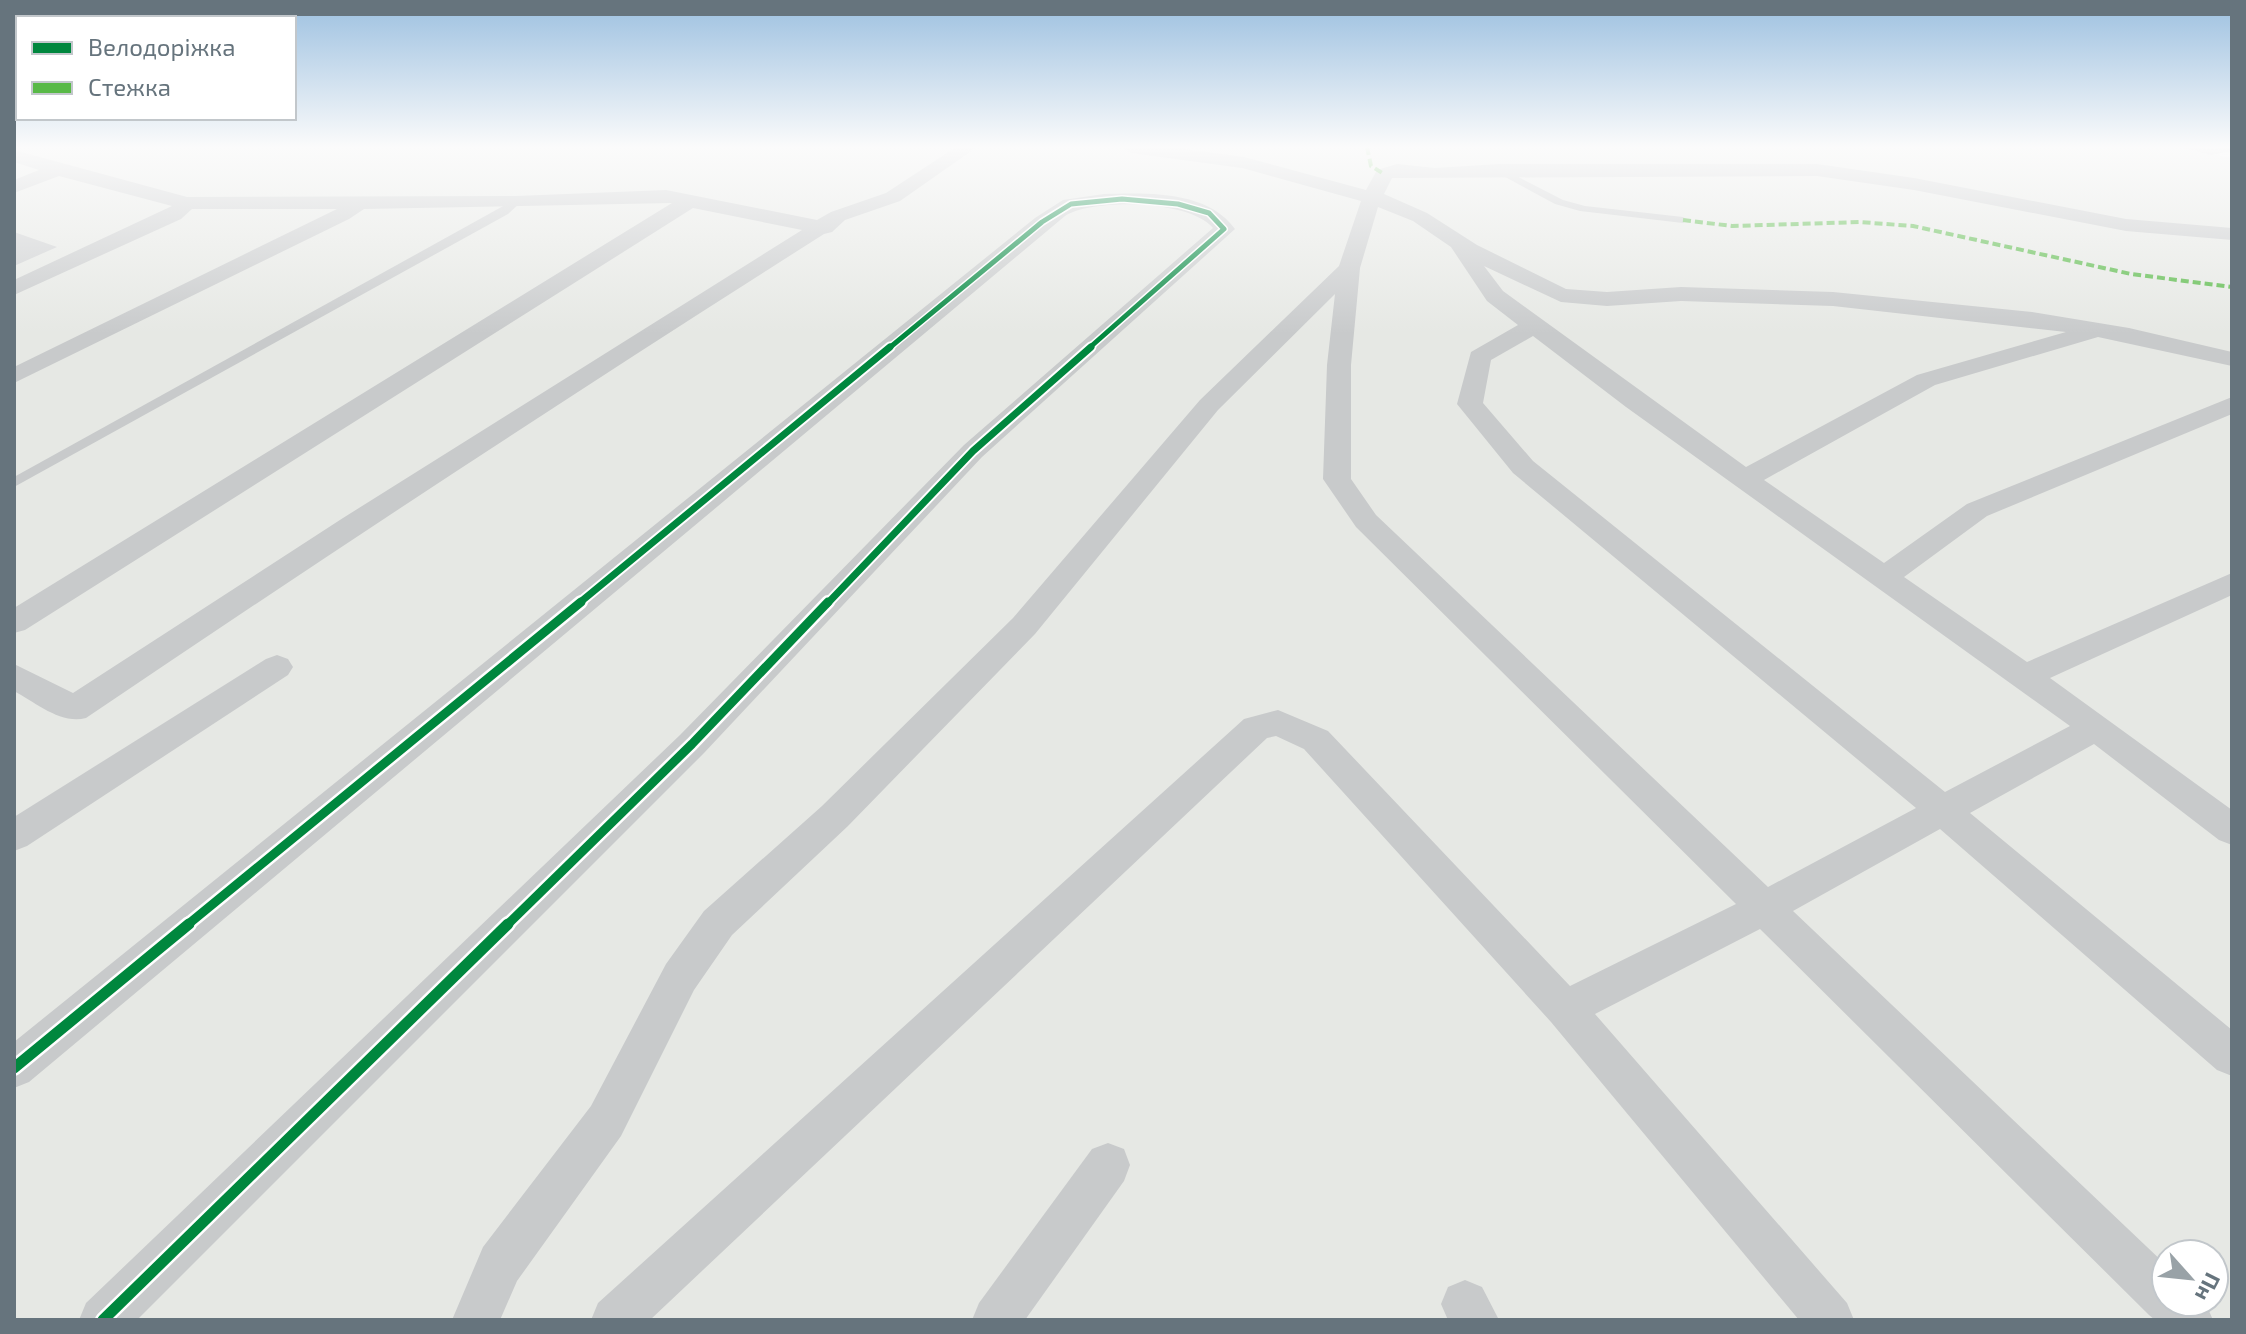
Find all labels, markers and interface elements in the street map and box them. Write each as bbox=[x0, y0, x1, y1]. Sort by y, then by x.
legend bbox=[16, 16, 296, 120]
text: Велодоріжка bbox=[88, 32, 235, 61]
text: Стежка bbox=[88, 72, 171, 101]
north arrow bbox=[2150, 1238, 2230, 1318]
text: Пн bbox=[2191, 1269, 2227, 1306]

